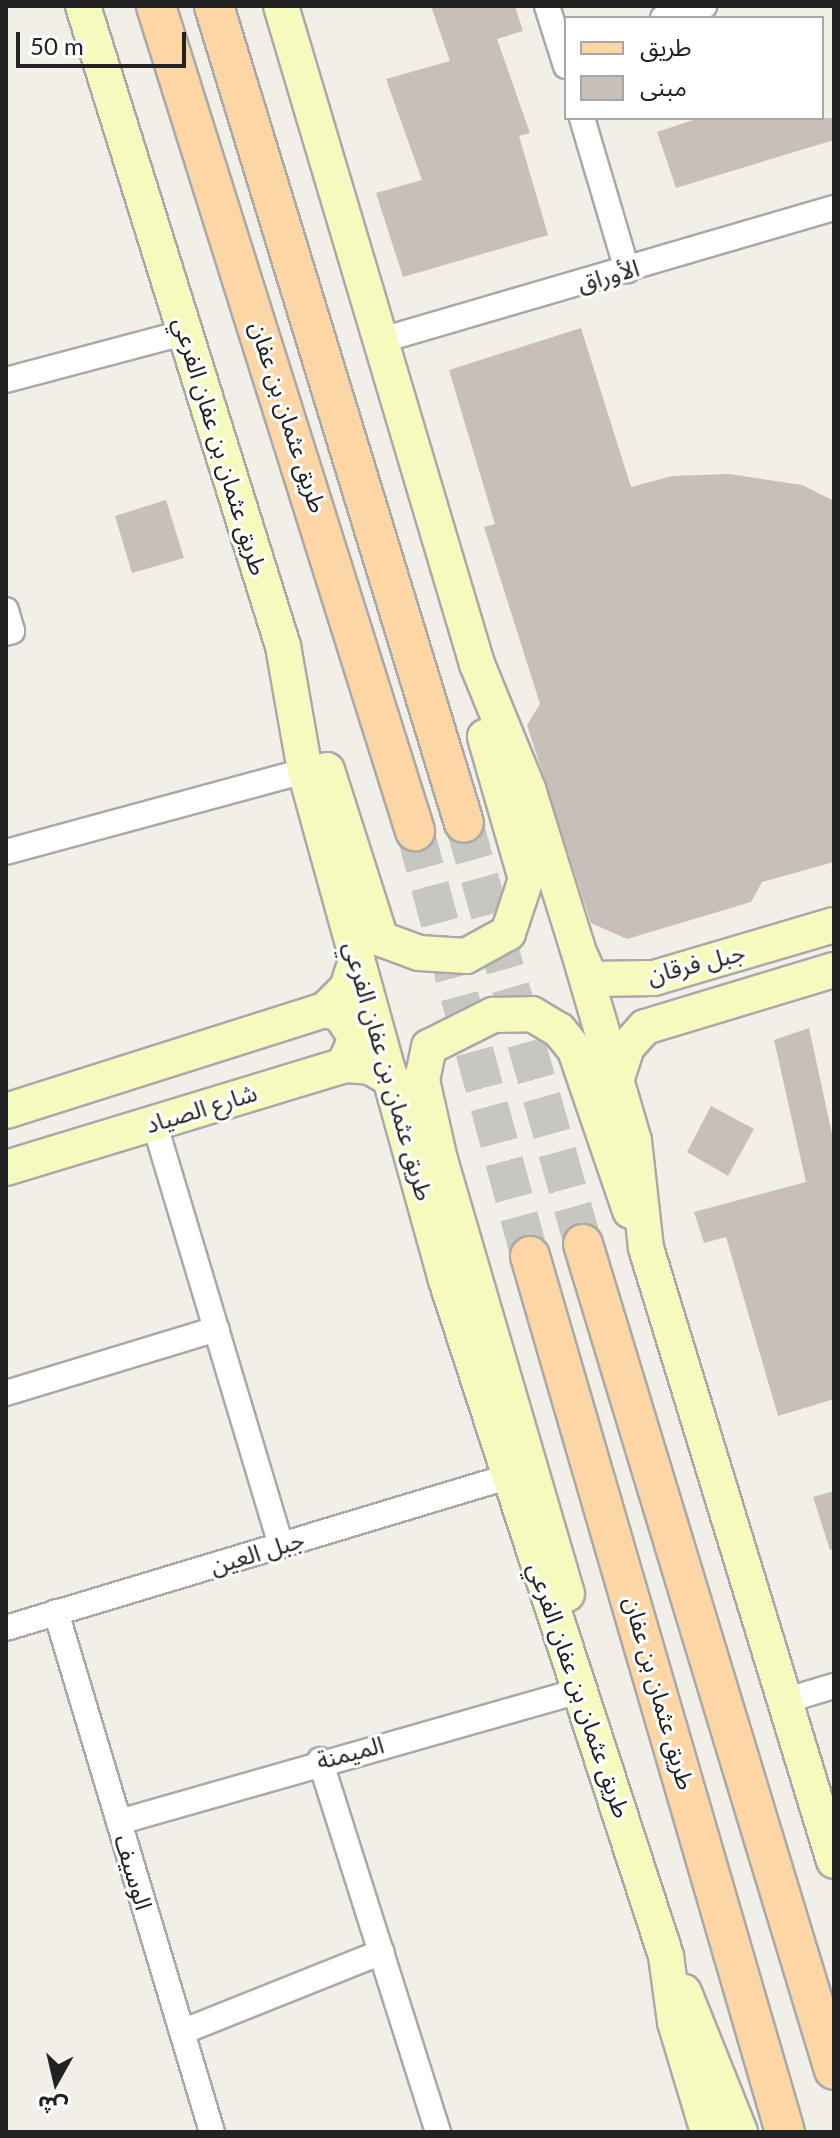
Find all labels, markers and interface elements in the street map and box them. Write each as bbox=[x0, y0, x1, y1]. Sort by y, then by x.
scale bar bbox=[20, 16, 190, 66]
legend bbox=[564, 16, 824, 120]
text: 50 m bbox=[30, 31, 84, 60]
text: طريق bbox=[640, 32, 692, 61]
text: مبنى bbox=[640, 72, 687, 101]
street label: الأوراق bbox=[574, 252, 642, 298]
street label: طريق عثمان بن عفان الفرعي bbox=[168, 313, 274, 579]
street label: طريق عثمان بن عفان bbox=[244, 318, 334, 516]
street label: جبل فرقان bbox=[644, 937, 748, 989]
street label: طريق عثمان بن عفان الفرعي bbox=[338, 938, 440, 1204]
street label: شارع الصياد bbox=[142, 1077, 260, 1139]
street label: جبل العين bbox=[206, 1524, 308, 1580]
street label: طريق عثمان بن عفان الفرعي bbox=[523, 1558, 637, 1822]
street label: طريق عثمان بن عفان bbox=[619, 1593, 701, 1793]
street label: الميمنة bbox=[313, 1729, 387, 1775]
street label: الوسيف bbox=[109, 1831, 159, 1913]
north arrow bbox=[16, 2042, 96, 2122]
text: ش bbox=[36, 2091, 69, 2122]

